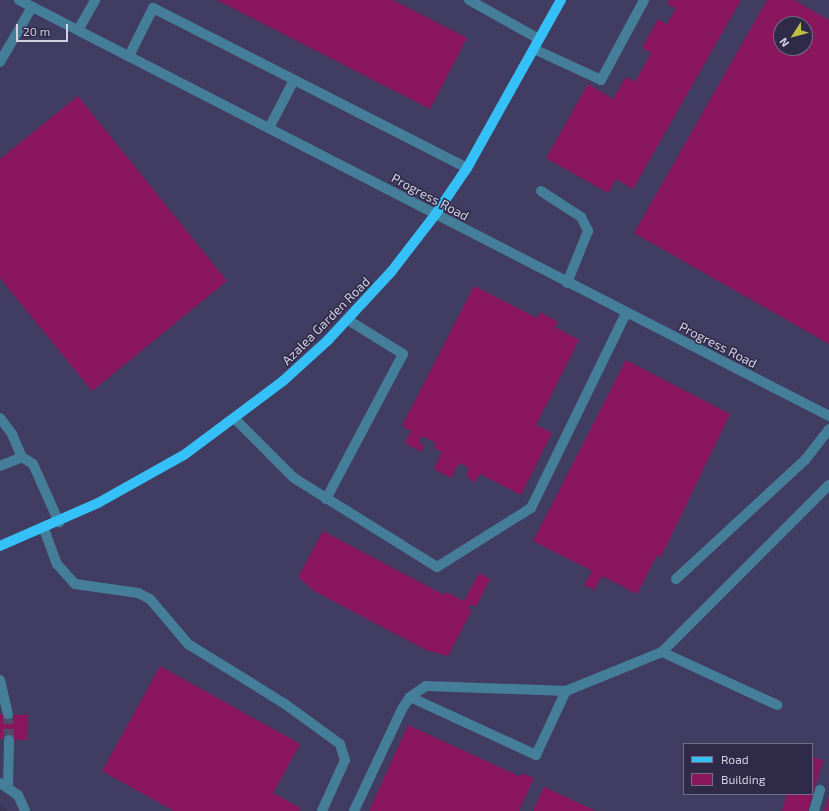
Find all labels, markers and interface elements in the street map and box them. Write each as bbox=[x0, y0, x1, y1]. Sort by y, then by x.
scale bar bbox=[18, 16, 70, 42]
north arrow bbox=[773, 16, 813, 56]
text: 20 m bbox=[23, 24, 50, 38]
text: N bbox=[776, 36, 791, 50]
street label: Progress Road bbox=[389, 170, 471, 224]
street label: Azalea Garden Road bbox=[279, 274, 373, 368]
street label: Progress Road bbox=[676, 319, 760, 371]
legend bbox=[683, 743, 813, 795]
text: Road bbox=[721, 752, 749, 766]
text: Building bbox=[721, 772, 765, 786]

